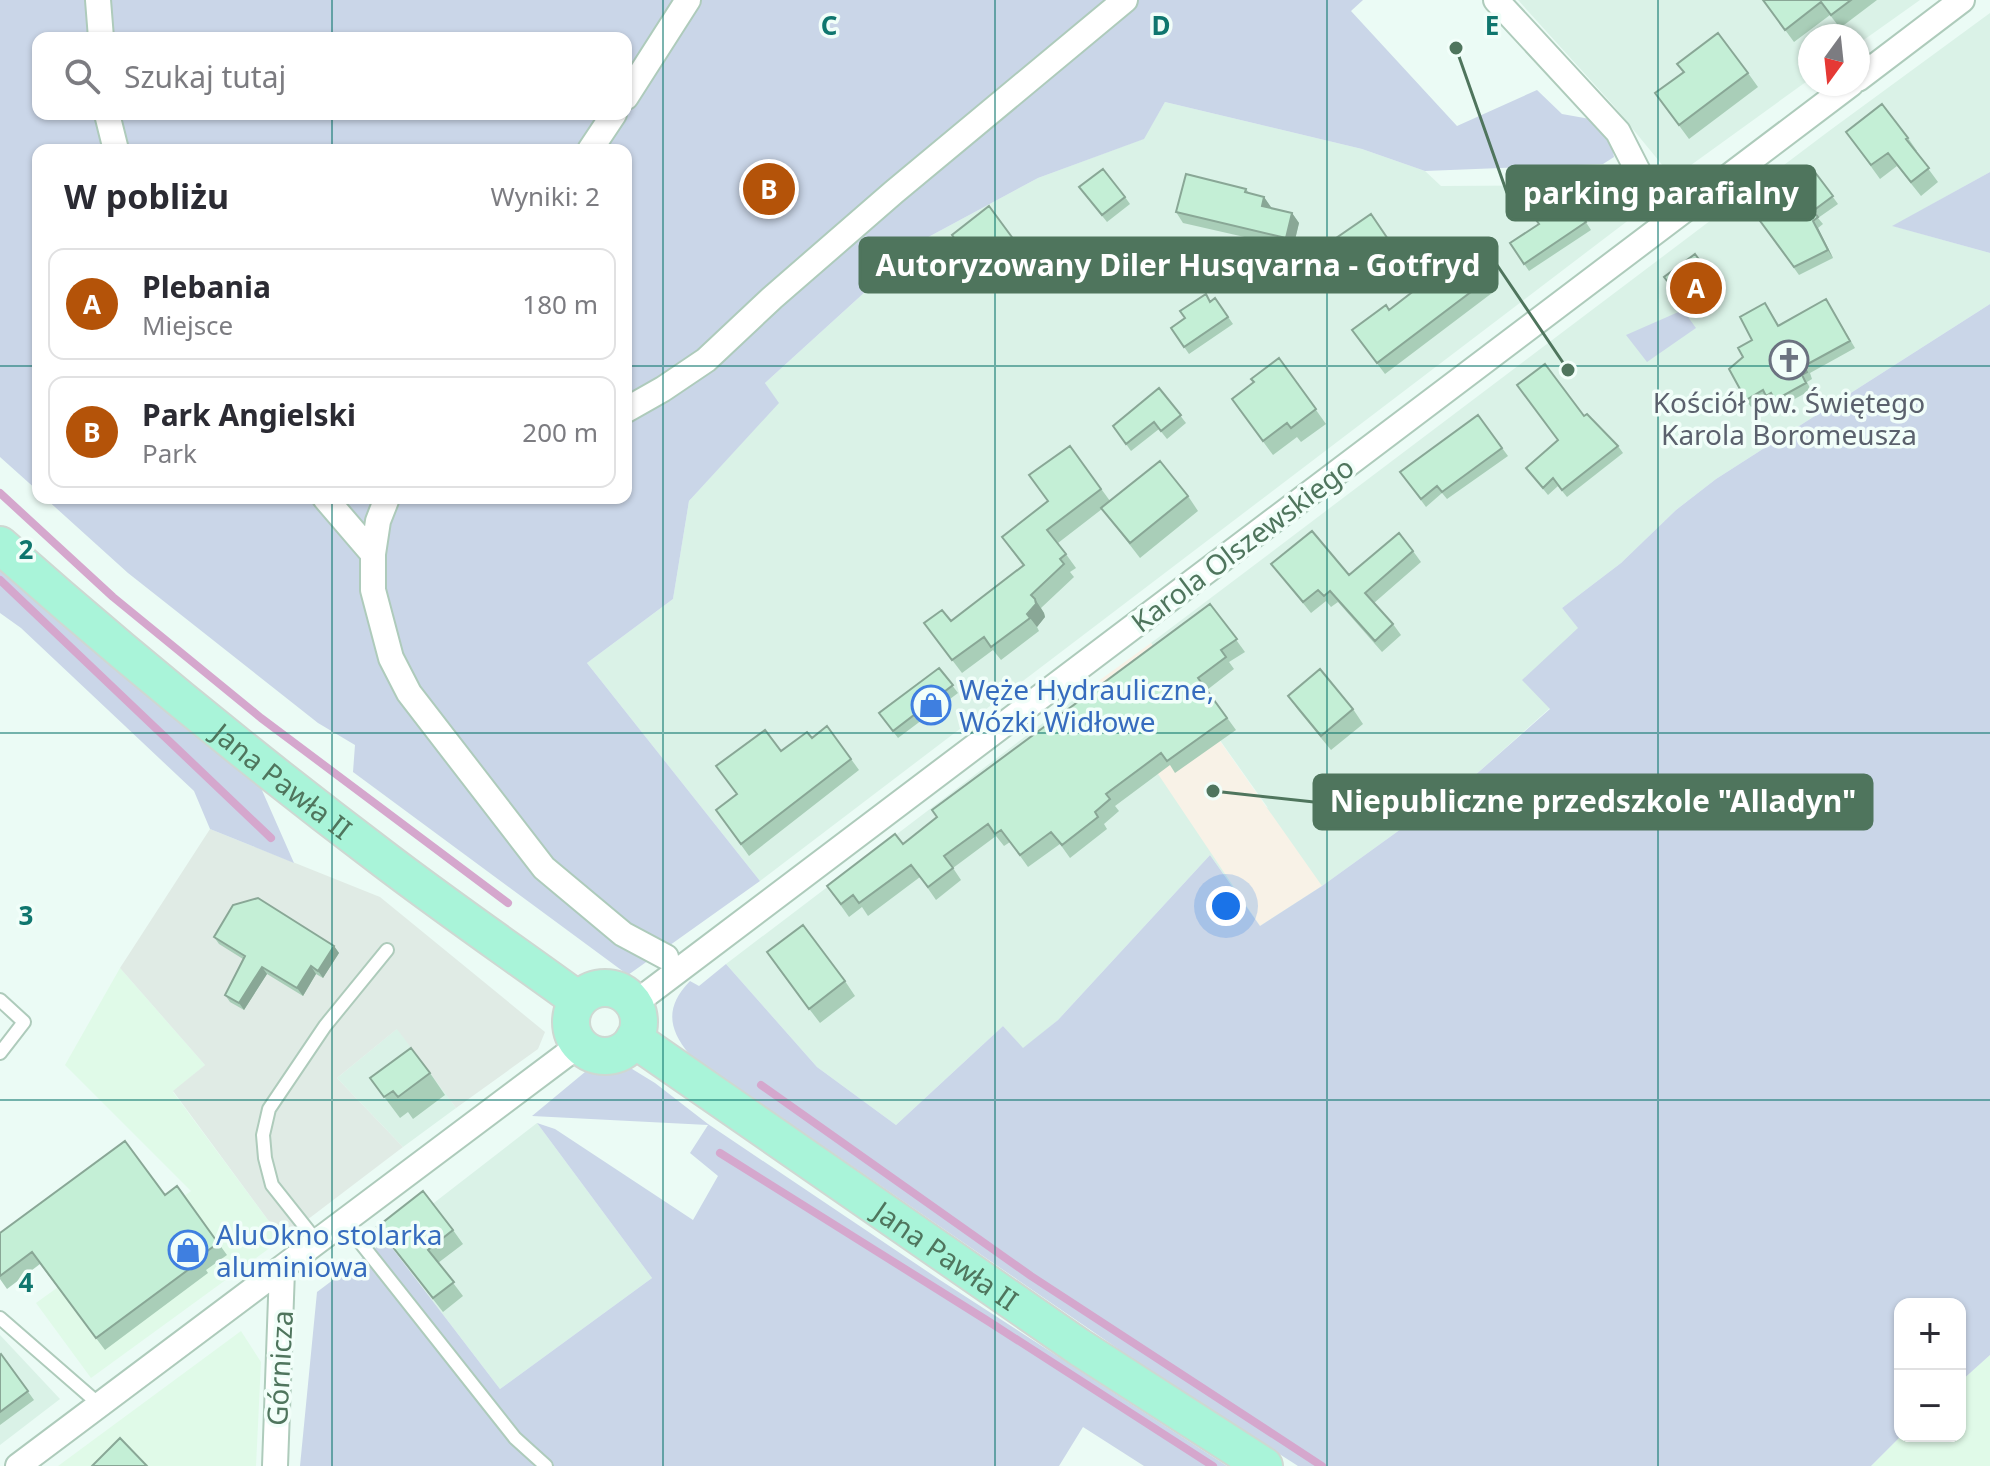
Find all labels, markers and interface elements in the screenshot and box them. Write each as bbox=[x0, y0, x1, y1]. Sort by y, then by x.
text: C bbox=[821, 7, 837, 43]
text: D bbox=[1151, 7, 1171, 43]
text: E bbox=[1485, 7, 1499, 43]
north arrow bbox=[1798, 24, 1870, 96]
search box bbox=[32, 32, 632, 120]
icon: search bbox=[60, 54, 104, 98]
text: Szukaj tutaj bbox=[124, 56, 286, 97]
pin: B bbox=[743, 159, 795, 219]
callout: parking parafialny bbox=[1507, 166, 1815, 220]
text: parking parafialny bbox=[1523, 172, 1800, 213]
text: W pobliżu bbox=[64, 173, 229, 219]
text: Wyniki: 2 bbox=[491, 178, 600, 214]
callout: Autoryzowany Diler Husqvarna - Gotfryd bbox=[860, 238, 1497, 292]
text: Autoryzowany Diler Husqvarna - Gotfryd bbox=[876, 244, 1480, 285]
pin: A bbox=[1670, 258, 1722, 318]
text: Plebania bbox=[142, 266, 271, 307]
text: A bbox=[83, 286, 101, 322]
text: 180 m bbox=[522, 286, 598, 322]
text: Miejsce bbox=[142, 307, 233, 343]
church icon: Kościół pw. Świętego Karola Boromeusza bbox=[1768, 339, 1810, 381]
place label: Kościół pw. Świętego Karola Boromeusza bbox=[1653, 383, 1925, 453]
text: Park Angielski bbox=[142, 394, 356, 435]
text: B bbox=[83, 414, 101, 450]
text: 200 m bbox=[522, 414, 598, 450]
text: Park bbox=[142, 435, 197, 471]
street label: Karola Olszewskiego bbox=[1123, 448, 1361, 640]
text: 2 bbox=[19, 531, 34, 567]
place label: Węże Hydrauliczne, Wózki Widłowe bbox=[959, 670, 1214, 740]
shop icon: Węże Hydrauliczne, Wózki Widłowe bbox=[910, 684, 952, 726]
street label: Jana Pawła II bbox=[203, 712, 360, 847]
callout: Niepubliczne przedszkole "Alladyn" bbox=[1314, 775, 1872, 829]
text: Niepubliczne przedszkole "Alladyn" bbox=[1330, 780, 1856, 821]
your location bbox=[1206, 886, 1246, 926]
text: 3 bbox=[19, 897, 33, 933]
street label: Jana Pawła II bbox=[864, 1190, 1026, 1319]
place label: AluOkno stolarka aluminiowa bbox=[216, 1215, 442, 1285]
shop icon: AluOkno stolarka aluminiowa bbox=[167, 1229, 209, 1271]
text: 4 bbox=[19, 1264, 34, 1300]
map controls bbox=[1894, 1298, 1966, 1442]
button: + bbox=[1894, 1298, 1966, 1370]
street label: Górnicza bbox=[257, 1309, 301, 1427]
button: − bbox=[1894, 1370, 1966, 1442]

